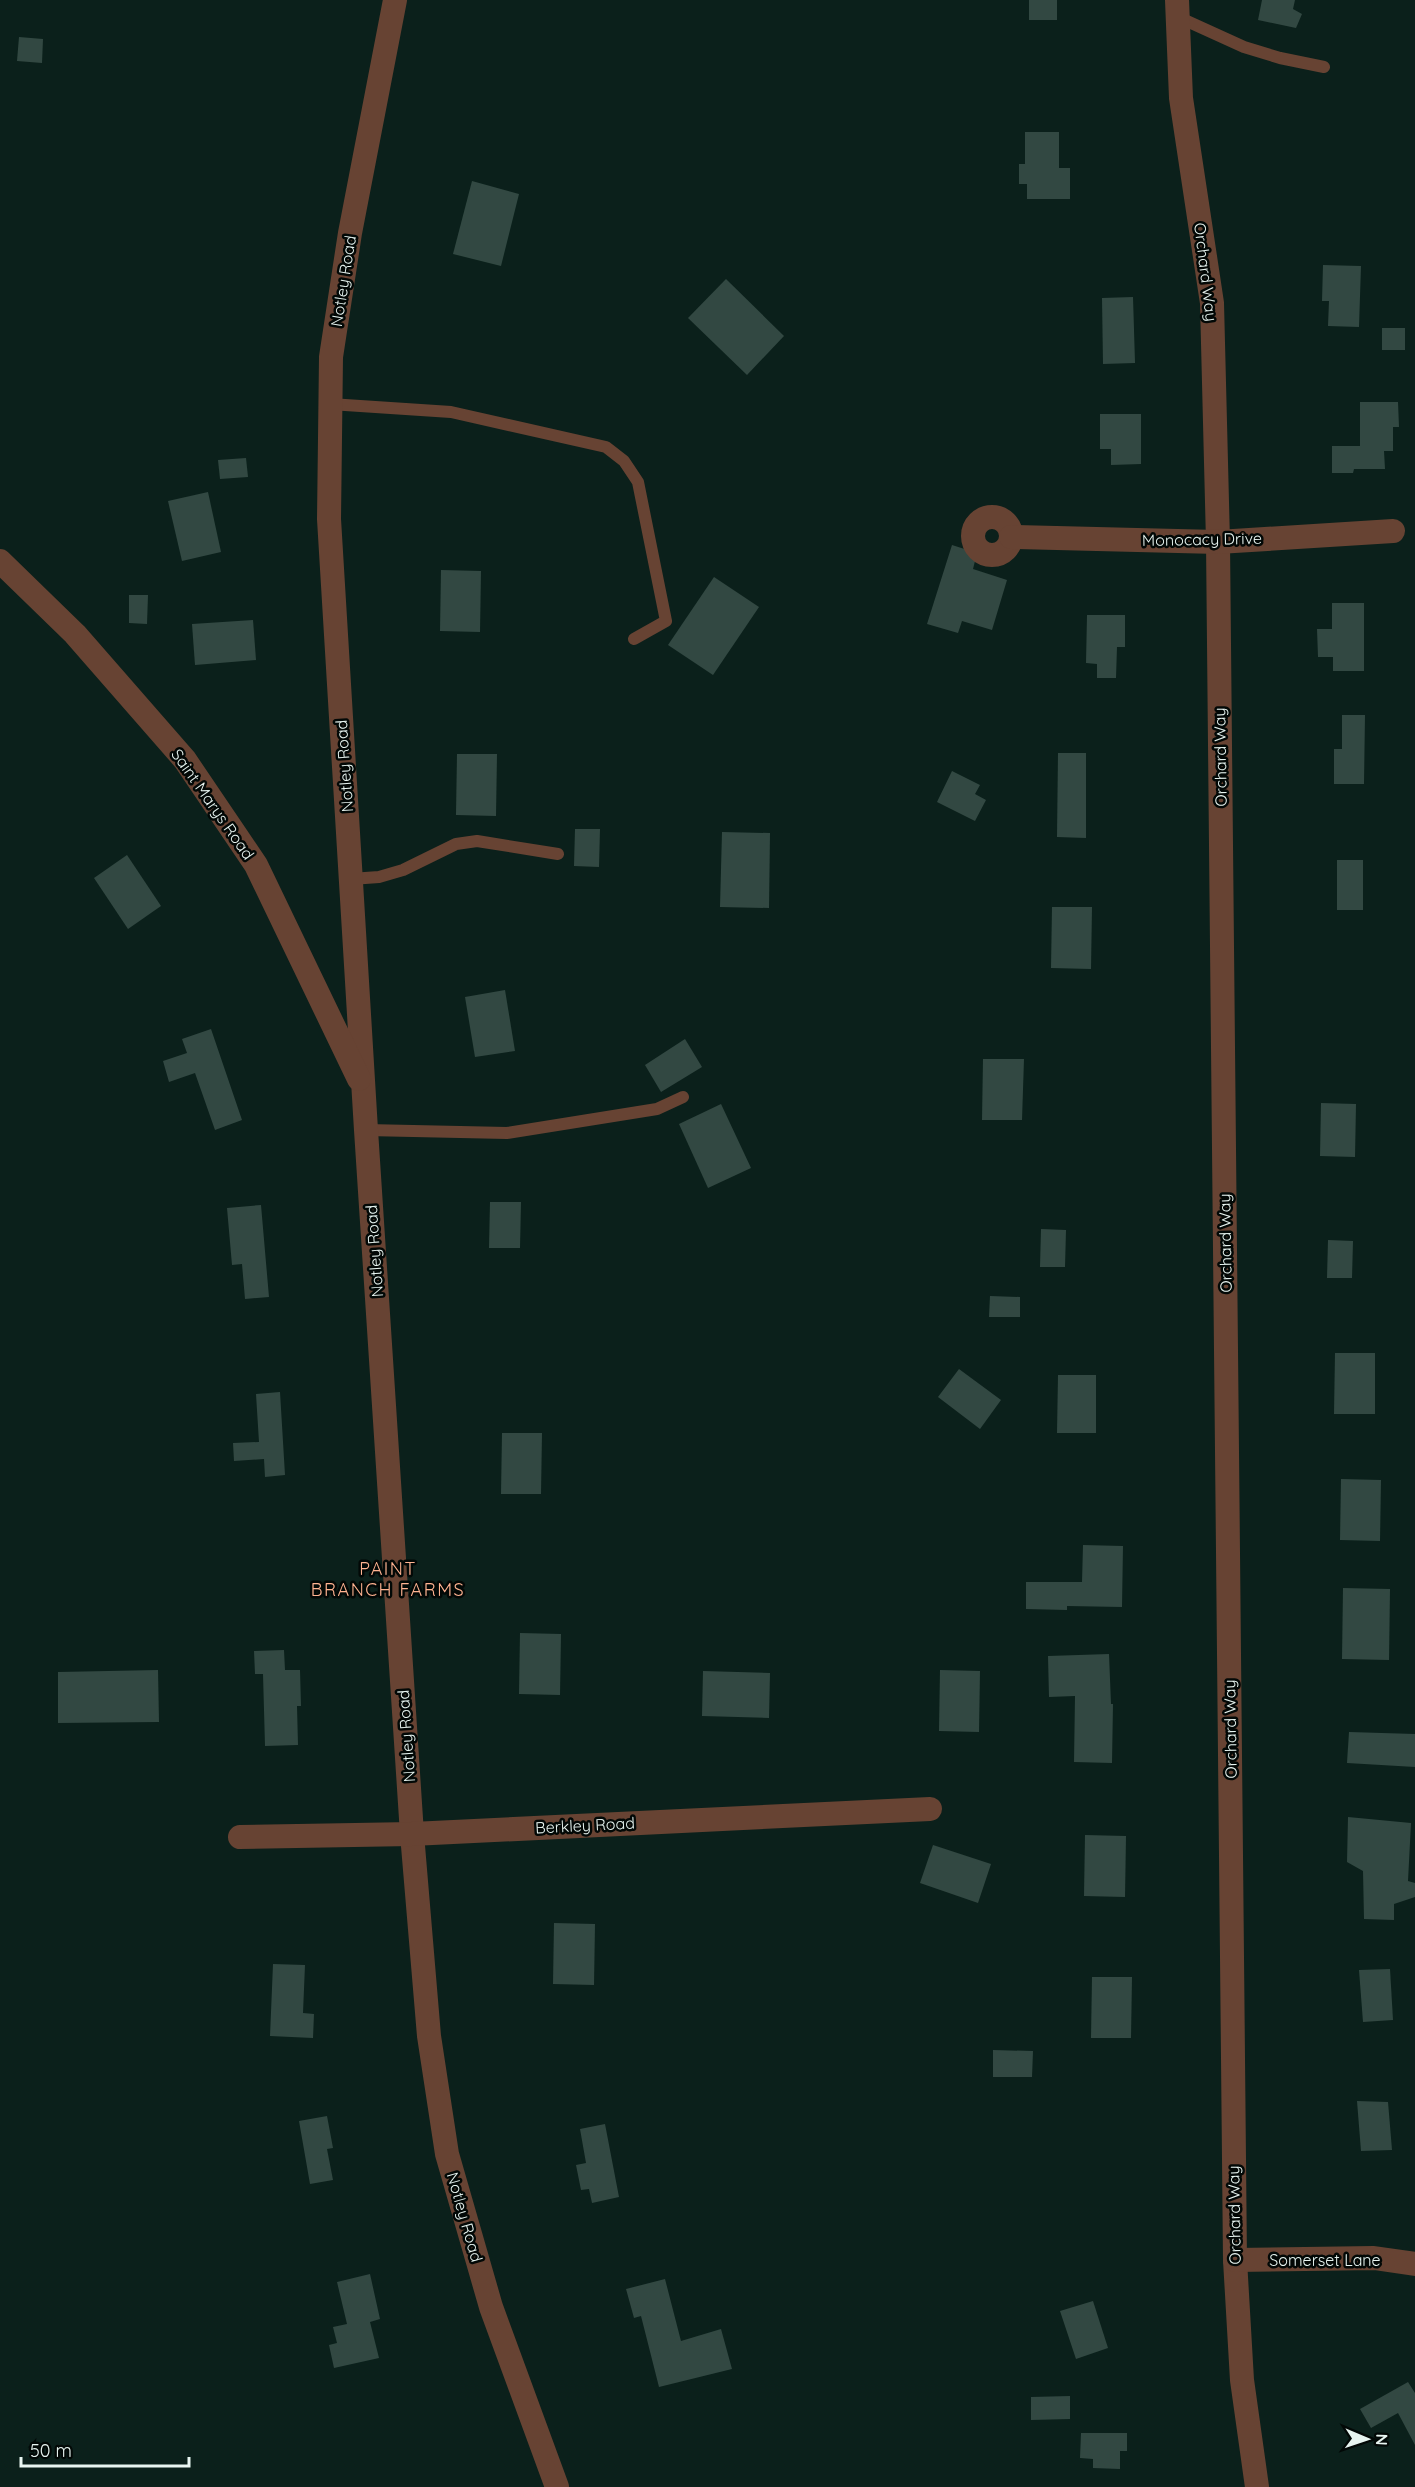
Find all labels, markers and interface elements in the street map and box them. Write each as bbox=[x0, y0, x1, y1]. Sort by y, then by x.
street label: Orchard Way bbox=[1190, 222, 1222, 322]
street label: Notley Road bbox=[326, 234, 360, 328]
street label: Monocacy Drive bbox=[1142, 528, 1262, 550]
street label: Orchard Way bbox=[1209, 707, 1231, 807]
street label: Notley Road bbox=[331, 719, 357, 813]
street label: Saint Marys Road bbox=[167, 745, 259, 863]
street label: Orchard Way bbox=[1214, 1193, 1236, 1293]
street label: Notley Road bbox=[361, 1204, 387, 1298]
district label: PAINT BRANCH FARMS bbox=[311, 1557, 465, 1601]
street label: Orchard Way bbox=[1219, 1679, 1241, 1779]
street label: Notley Road bbox=[393, 1689, 419, 1783]
street label: Berkley Road bbox=[535, 1812, 635, 1838]
street label: Orchard Way bbox=[1223, 2165, 1245, 2265]
street label: Notley Road bbox=[443, 2170, 487, 2264]
street label: Somerset Lane bbox=[1269, 2250, 1381, 2270]
north arrow bbox=[1337, 2409, 1397, 2469]
scale bar bbox=[21, 2430, 189, 2468]
text: N bbox=[1372, 2433, 1392, 2446]
text: 50 m bbox=[30, 2439, 72, 2462]

